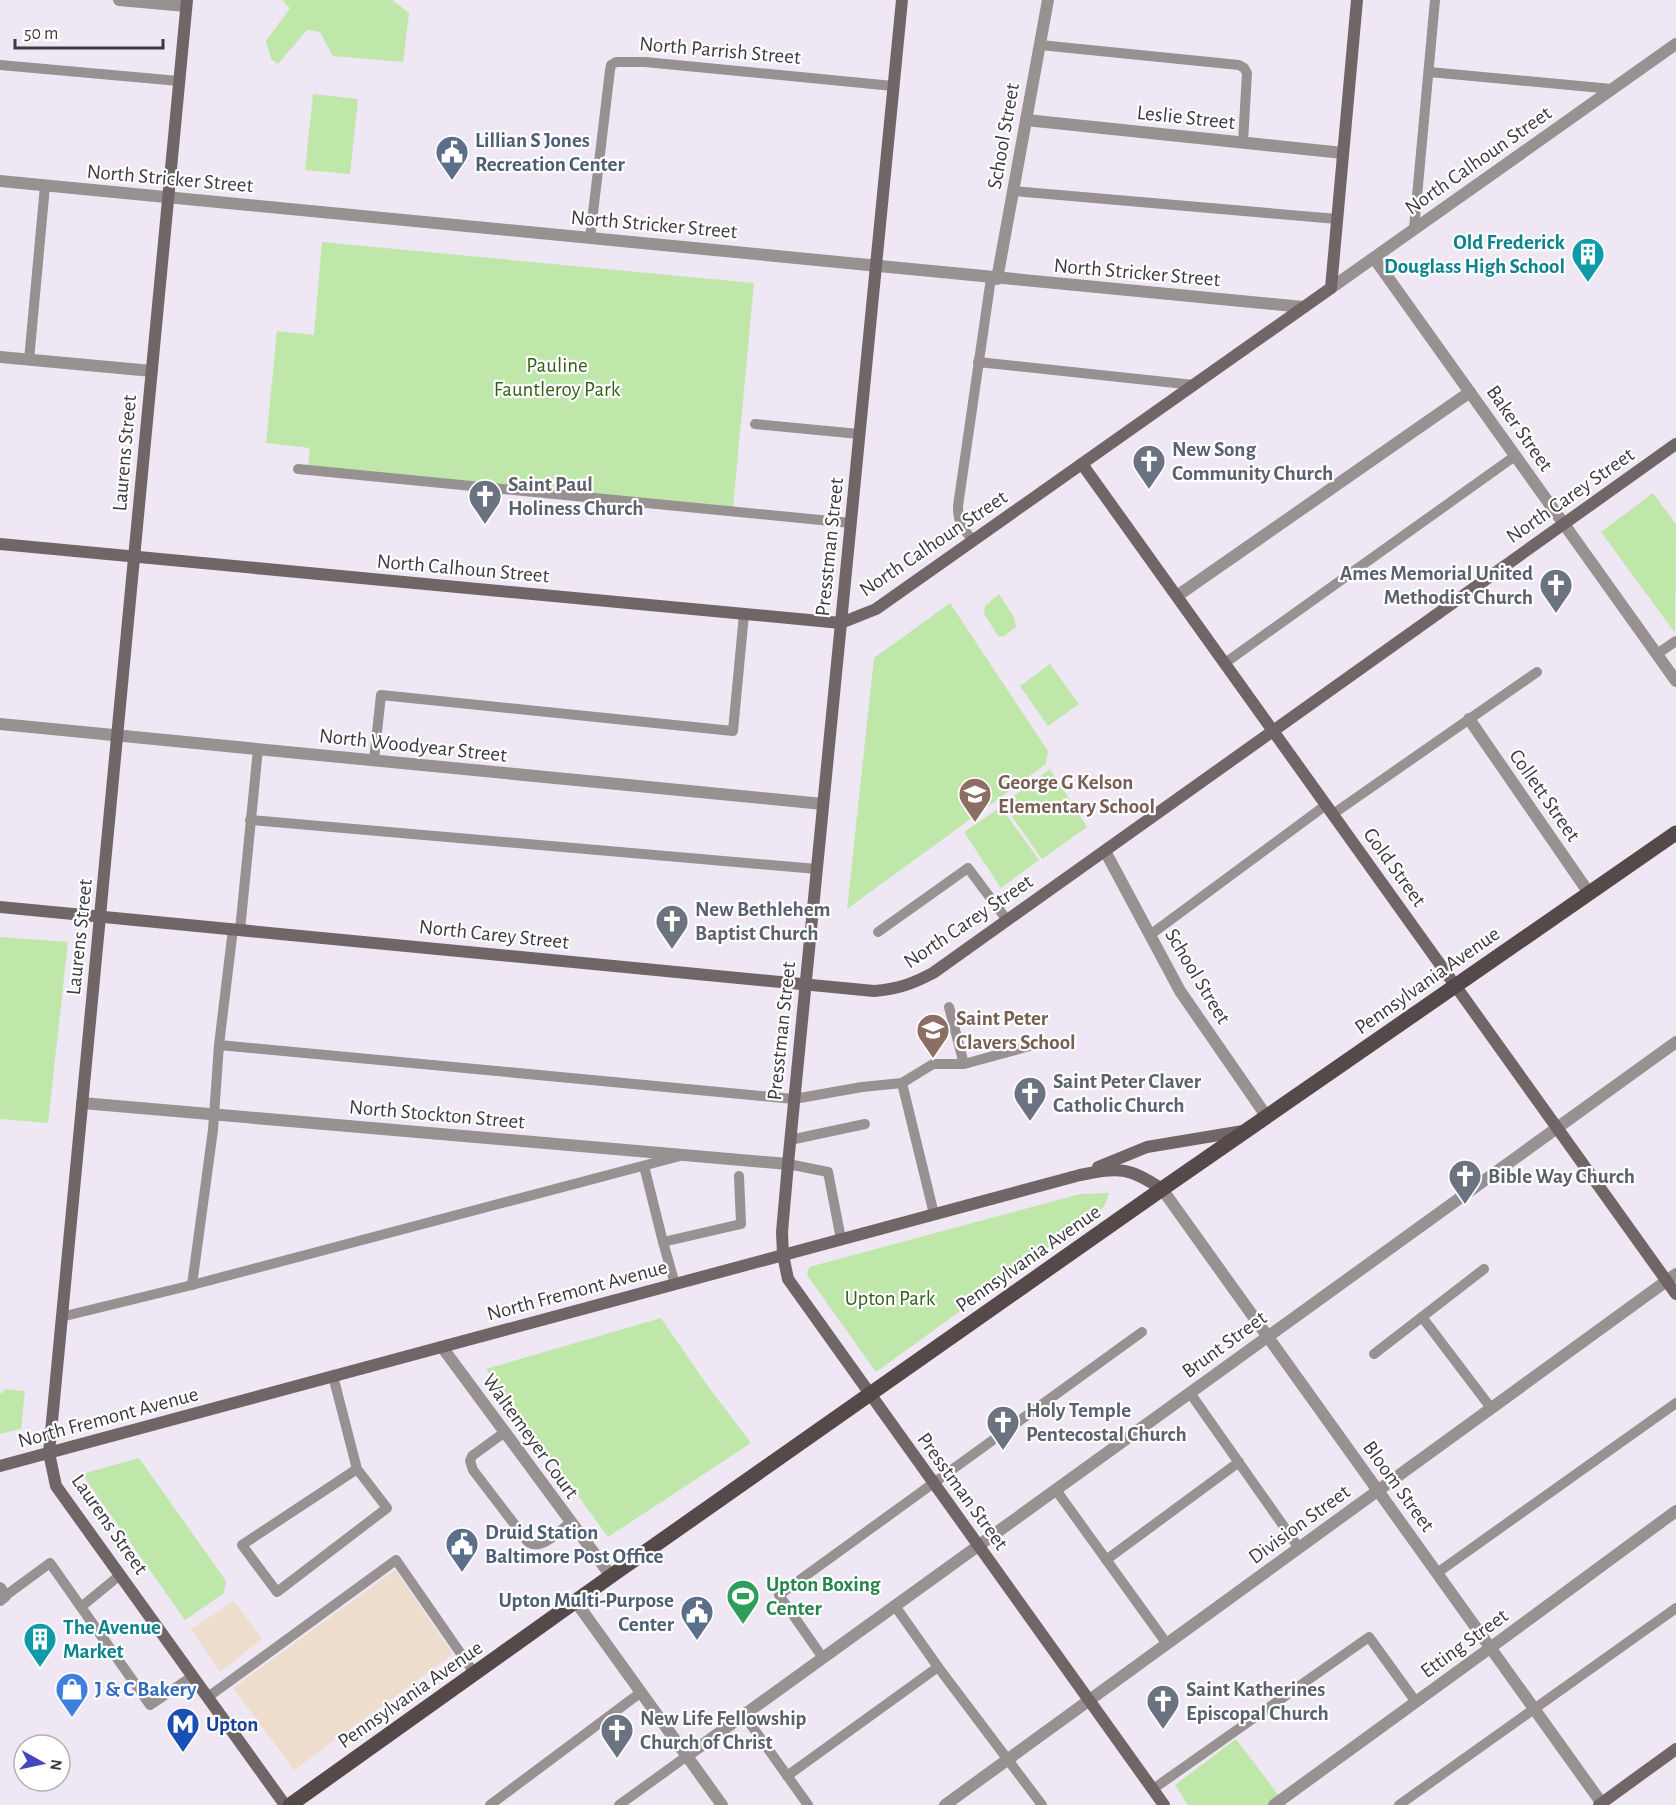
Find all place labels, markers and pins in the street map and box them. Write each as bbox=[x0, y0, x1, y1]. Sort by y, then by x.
place label: Lillian S Jones Recreation Center bbox=[475, 130, 625, 175]
public building icon: Lillian S Jones Recreation Center bbox=[434, 134, 470, 181]
place label: Old Frederick Douglass High School bbox=[1384, 232, 1566, 277]
building icon: Old Frederick Douglass High School bbox=[1570, 236, 1606, 283]
place label: New Song Community Church bbox=[1172, 439, 1333, 484]
church icon: New Song Community Church bbox=[1131, 443, 1167, 490]
place label: Saint Paul Holiness Church bbox=[508, 474, 643, 519]
church icon: Saint Paul Holiness Church bbox=[467, 478, 503, 525]
place label: Ames Memorial United Methodist Church bbox=[1340, 563, 1533, 608]
church icon: Ames Memorial United Methodist Church bbox=[1538, 567, 1574, 614]
place label: George G Kelson Elementary School bbox=[998, 772, 1155, 817]
school or university icon: George G Kelson Elementary School bbox=[957, 776, 993, 823]
place label: New Bethlehem Baptist Church bbox=[695, 899, 831, 944]
church icon: New Bethlehem Baptist Church bbox=[654, 903, 690, 950]
place label: Saint Peter Clavers School bbox=[956, 1008, 1076, 1053]
school or university icon: Saint Peter Clavers School bbox=[915, 1012, 951, 1059]
place label: Saint Peter Claver Catholic Church bbox=[1053, 1071, 1202, 1116]
church icon: Saint Peter Claver Catholic Church bbox=[1012, 1075, 1048, 1122]
church icon: Bible Way Church bbox=[1447, 1158, 1483, 1205]
place label: Bible Way Church bbox=[1488, 1166, 1635, 1187]
place label: Holy Temple Pentecostal Church bbox=[1026, 1400, 1187, 1445]
church icon: Holy Temple Pentecostal Church bbox=[985, 1404, 1021, 1451]
place label: Druid Station Baltimore Post Office bbox=[485, 1522, 664, 1567]
public building icon: Druid Station Baltimore Post Office bbox=[444, 1526, 480, 1573]
place label: Upton Boxing Center bbox=[766, 1574, 881, 1619]
sports icon: Upton Boxing Center bbox=[725, 1578, 761, 1625]
place label: Upton Multi-Purpose Center bbox=[499, 1590, 675, 1635]
public building icon: Upton Multi-Purpose Center bbox=[679, 1594, 715, 1641]
place label: The Avenue Market bbox=[63, 1617, 161, 1662]
building icon: The Avenue Market bbox=[22, 1621, 58, 1668]
shop icon: J & C Bakery bbox=[54, 1671, 90, 1718]
place label: J & C Bakery bbox=[95, 1679, 197, 1700]
place label: Saint Katherines Episcopal Church bbox=[1186, 1679, 1329, 1724]
church icon: Saint Katherines Episcopal Church bbox=[1145, 1683, 1181, 1730]
metro station icon: Upton bbox=[165, 1706, 201, 1753]
place label: New Life Fellowship Church of Christ bbox=[640, 1708, 807, 1753]
church icon: New Life Fellowship Church of Christ bbox=[599, 1712, 635, 1759]
place label: Upton bbox=[206, 1714, 258, 1735]

